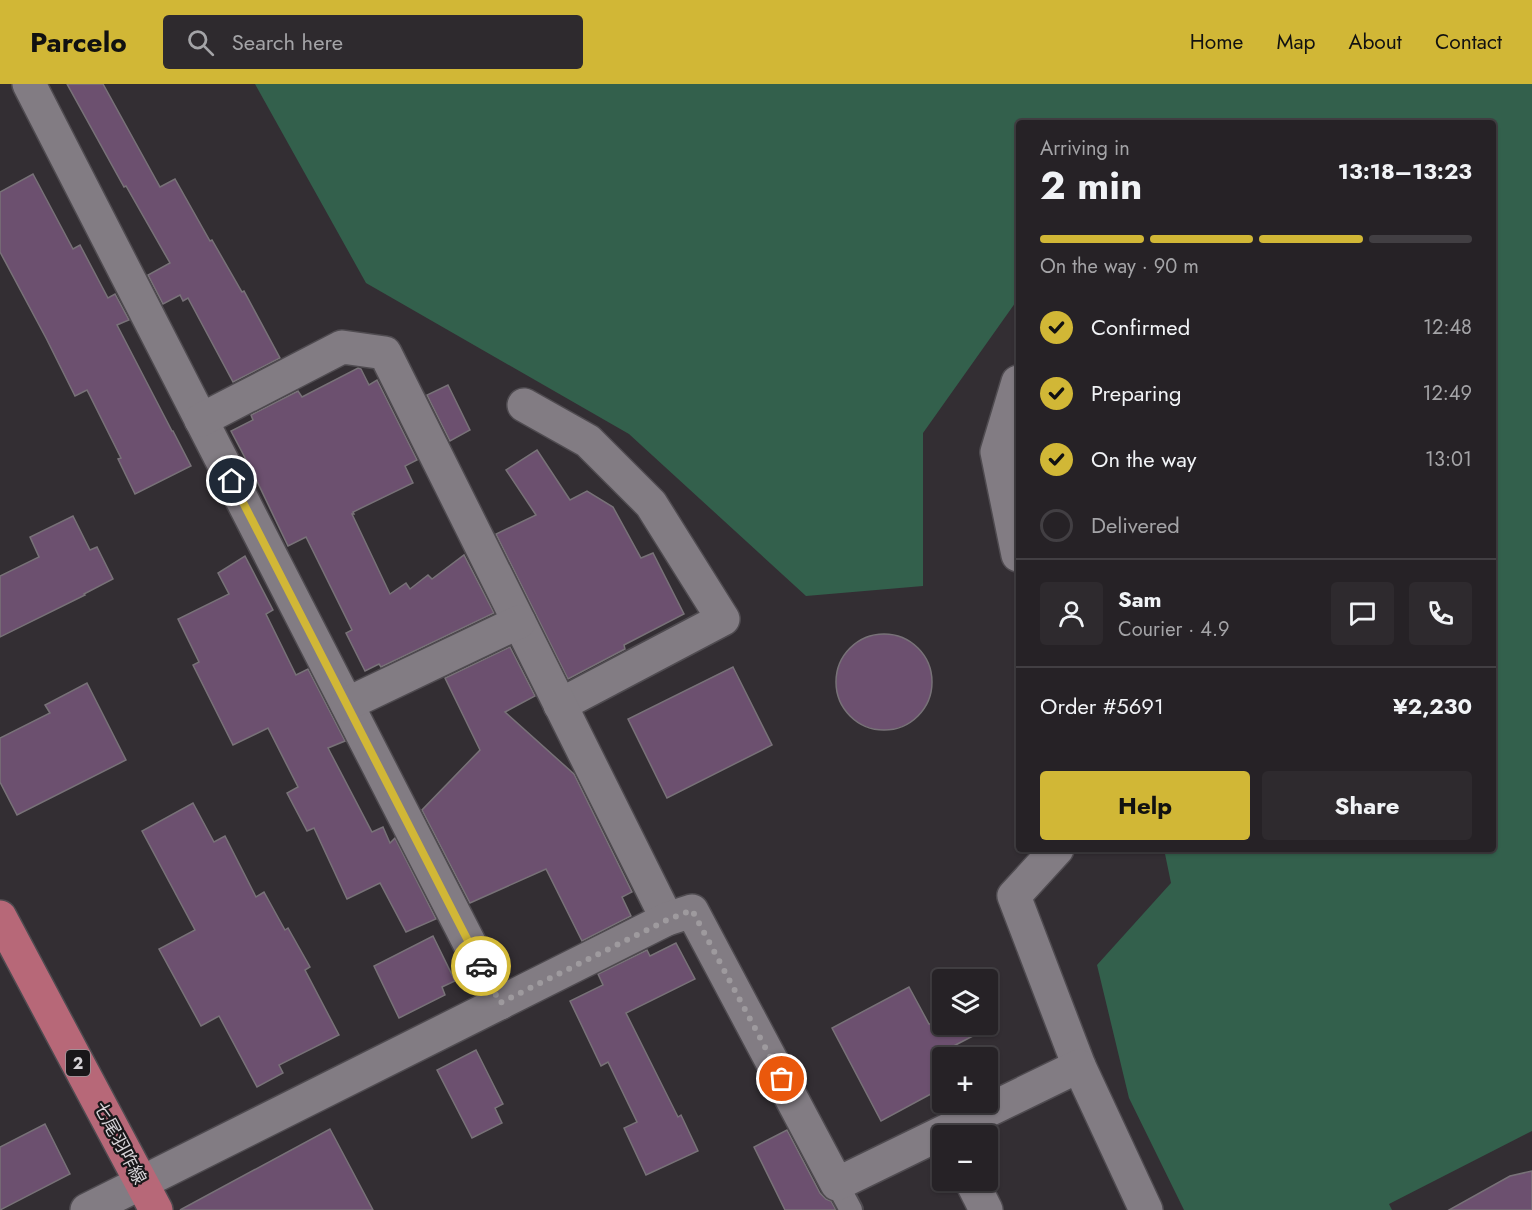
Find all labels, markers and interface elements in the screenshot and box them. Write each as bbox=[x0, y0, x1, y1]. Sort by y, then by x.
search box bbox=[163, 15, 583, 69]
text: Parcelo bbox=[30, 22, 127, 63]
icon: search bbox=[184, 26, 217, 59]
text: Search here bbox=[232, 26, 343, 58]
text: Home bbox=[1190, 27, 1243, 57]
text: Map bbox=[1276, 27, 1316, 57]
text: About bbox=[1349, 27, 1402, 57]
text: Contact bbox=[1435, 27, 1502, 57]
text: Arriving in bbox=[1040, 134, 1130, 163]
text: 13:18–13:23 bbox=[1338, 155, 1472, 187]
text: 2 min bbox=[1040, 157, 1142, 214]
text: On the way · 90 m bbox=[1040, 252, 1199, 281]
icon: check bbox=[1040, 311, 1073, 344]
text: Confirmed bbox=[1091, 311, 1190, 343]
text: 12:48 bbox=[1423, 313, 1472, 342]
icon: check bbox=[1040, 377, 1073, 410]
text: Preparing bbox=[1091, 377, 1182, 409]
text: 12:49 bbox=[1422, 379, 1472, 408]
icon: check bbox=[1040, 443, 1073, 476]
text: On the way bbox=[1091, 443, 1196, 475]
text: 13:01 bbox=[1425, 445, 1472, 474]
pin bbox=[206, 455, 257, 506]
icon: home bbox=[215, 464, 248, 497]
text: Delivered bbox=[1091, 509, 1180, 541]
button: person bbox=[1040, 582, 1103, 645]
button: chat bbox=[1331, 582, 1394, 645]
button: phone bbox=[1409, 582, 1472, 645]
text: Sam bbox=[1118, 583, 1162, 615]
text: Courier · 4.9 bbox=[1118, 615, 1230, 644]
text: Order #5691 bbox=[1040, 690, 1164, 722]
text: ¥2,230 bbox=[1393, 690, 1472, 722]
button: Help bbox=[1040, 771, 1250, 840]
button: Share bbox=[1262, 771, 1472, 840]
courier bbox=[451, 936, 511, 996]
icon: car bbox=[465, 950, 498, 983]
map controls bbox=[932, 969, 998, 1191]
button: layers bbox=[932, 969, 998, 1035]
button: + bbox=[932, 1047, 998, 1113]
road number: 2 bbox=[66, 1050, 90, 1076]
pin bbox=[756, 1053, 807, 1104]
icon: bag bbox=[765, 1062, 798, 1095]
street label: 七尾羽咋線 bbox=[87, 1097, 153, 1189]
button: − bbox=[932, 1125, 998, 1191]

